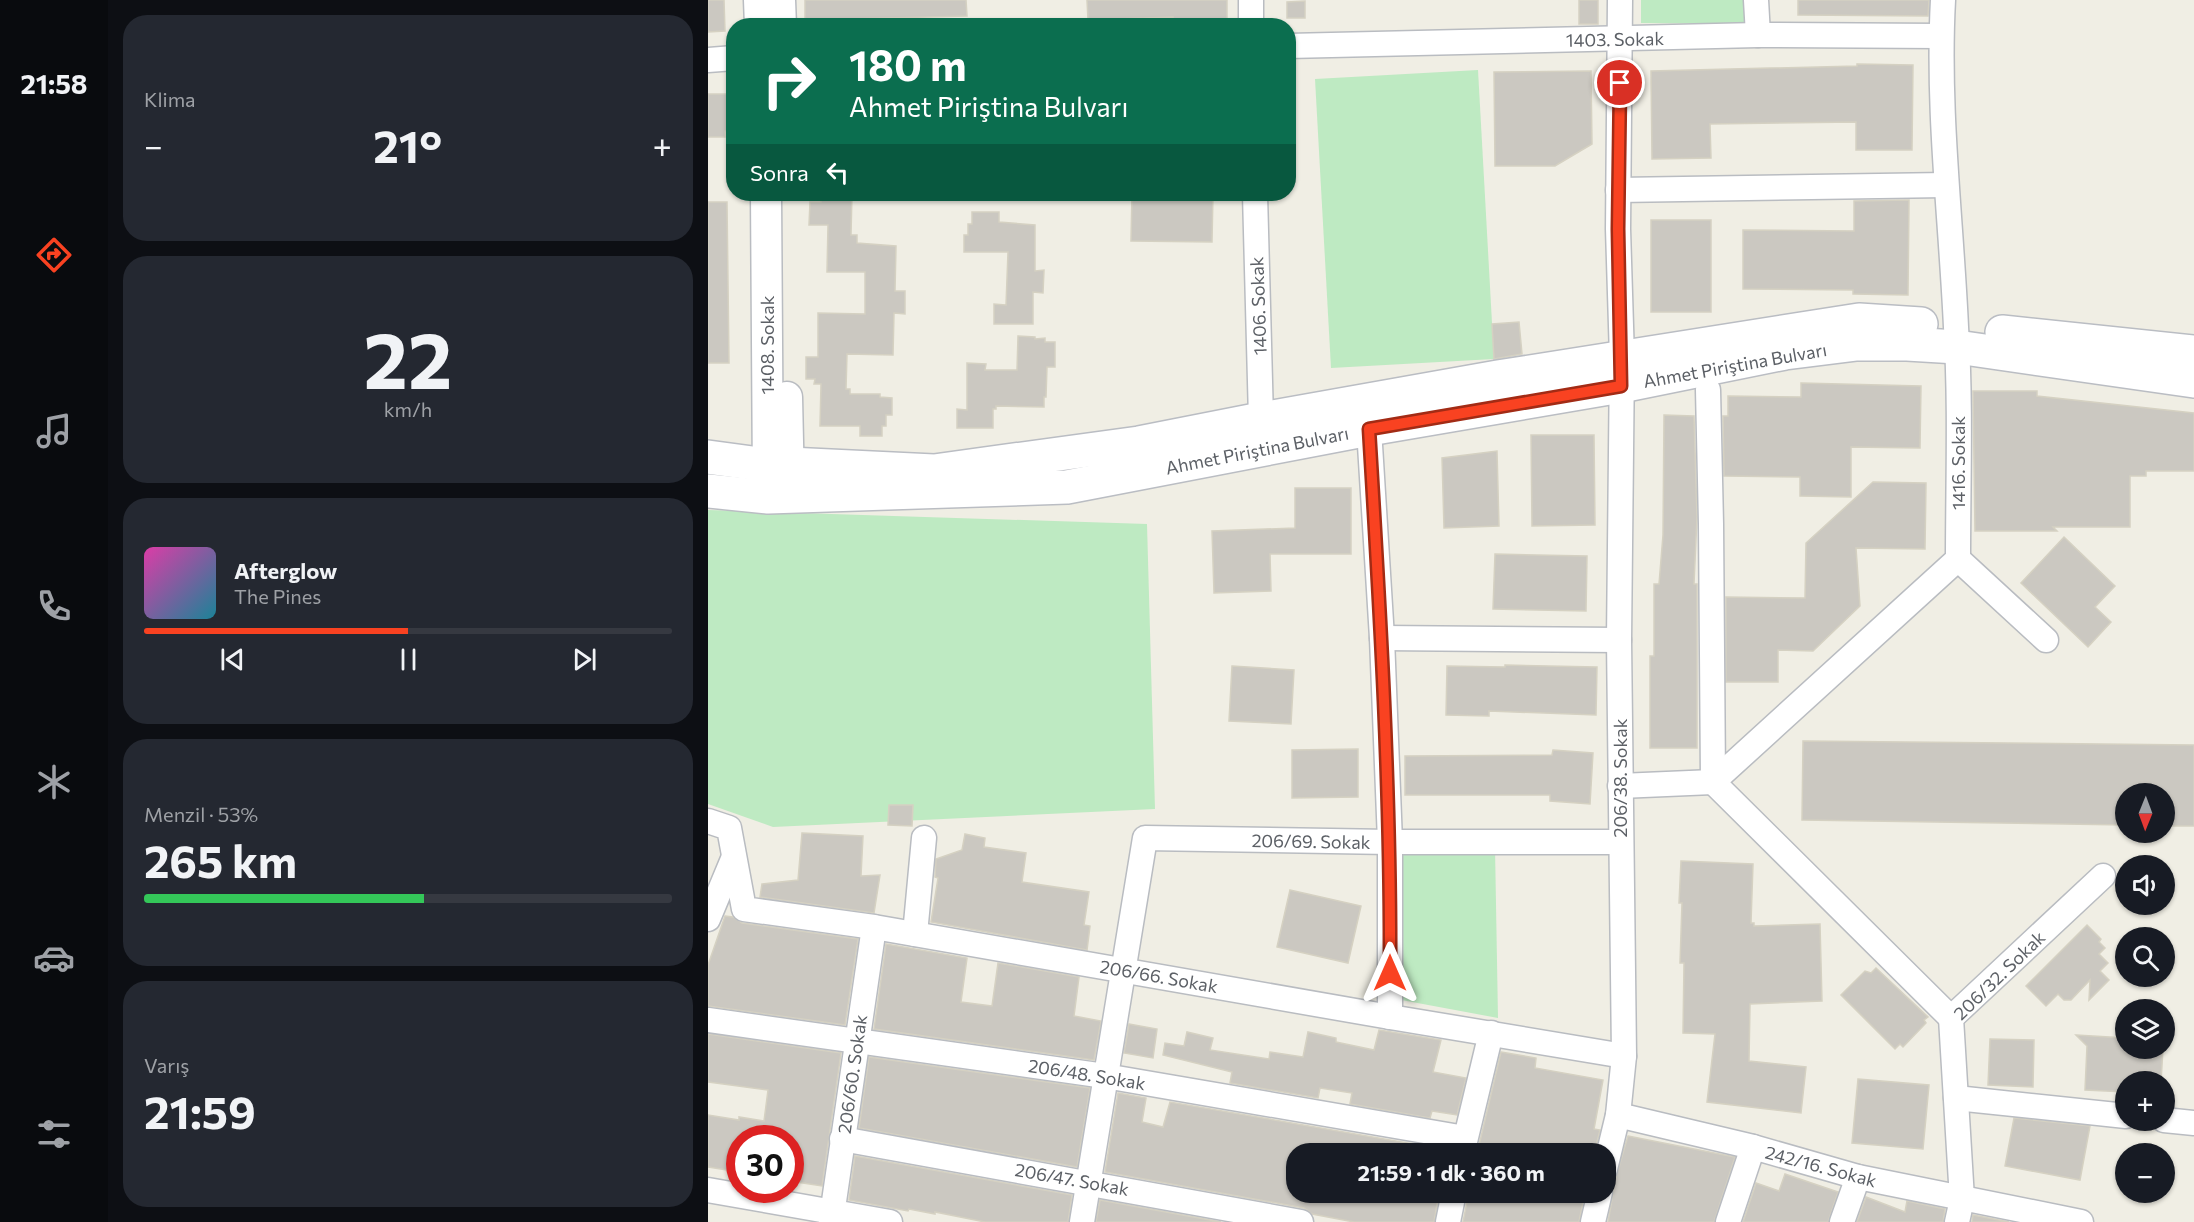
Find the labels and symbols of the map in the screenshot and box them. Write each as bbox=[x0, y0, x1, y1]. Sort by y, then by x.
street label: 1403. Sokak bbox=[1566, 27, 1664, 51]
pin bbox=[1594, 57, 1645, 108]
street label: 1406. Sokak bbox=[1245, 256, 1271, 356]
street label: 1408. Sokak bbox=[756, 295, 778, 394]
street label: Ahmet Piriştina Bulvarı bbox=[1641, 338, 1829, 392]
street label: 1416. Sokak bbox=[1947, 416, 1969, 510]
street label: Ahmet Piriştina Bulvarı bbox=[1163, 421, 1351, 479]
street label: 206/38. Sokak bbox=[1609, 718, 1631, 838]
north arrow bbox=[2115, 783, 2175, 843]
street label: 206/69. Sokak bbox=[1251, 829, 1371, 853]
street label: 206/32. Sokak bbox=[1949, 926, 2049, 1024]
position arrow bbox=[1358, 941, 1422, 1005]
street label: 206/66. Sokak bbox=[1098, 955, 1220, 997]
street label: 206/60. Sokak bbox=[833, 1013, 871, 1135]
street label: 206/48. Sokak bbox=[1027, 1054, 1147, 1094]
speed limit sign: 30 bbox=[726, 1125, 804, 1203]
street label: 242/16. Sokak bbox=[1763, 1141, 1879, 1191]
street label: 206/47. Sokak bbox=[1013, 1158, 1131, 1200]

